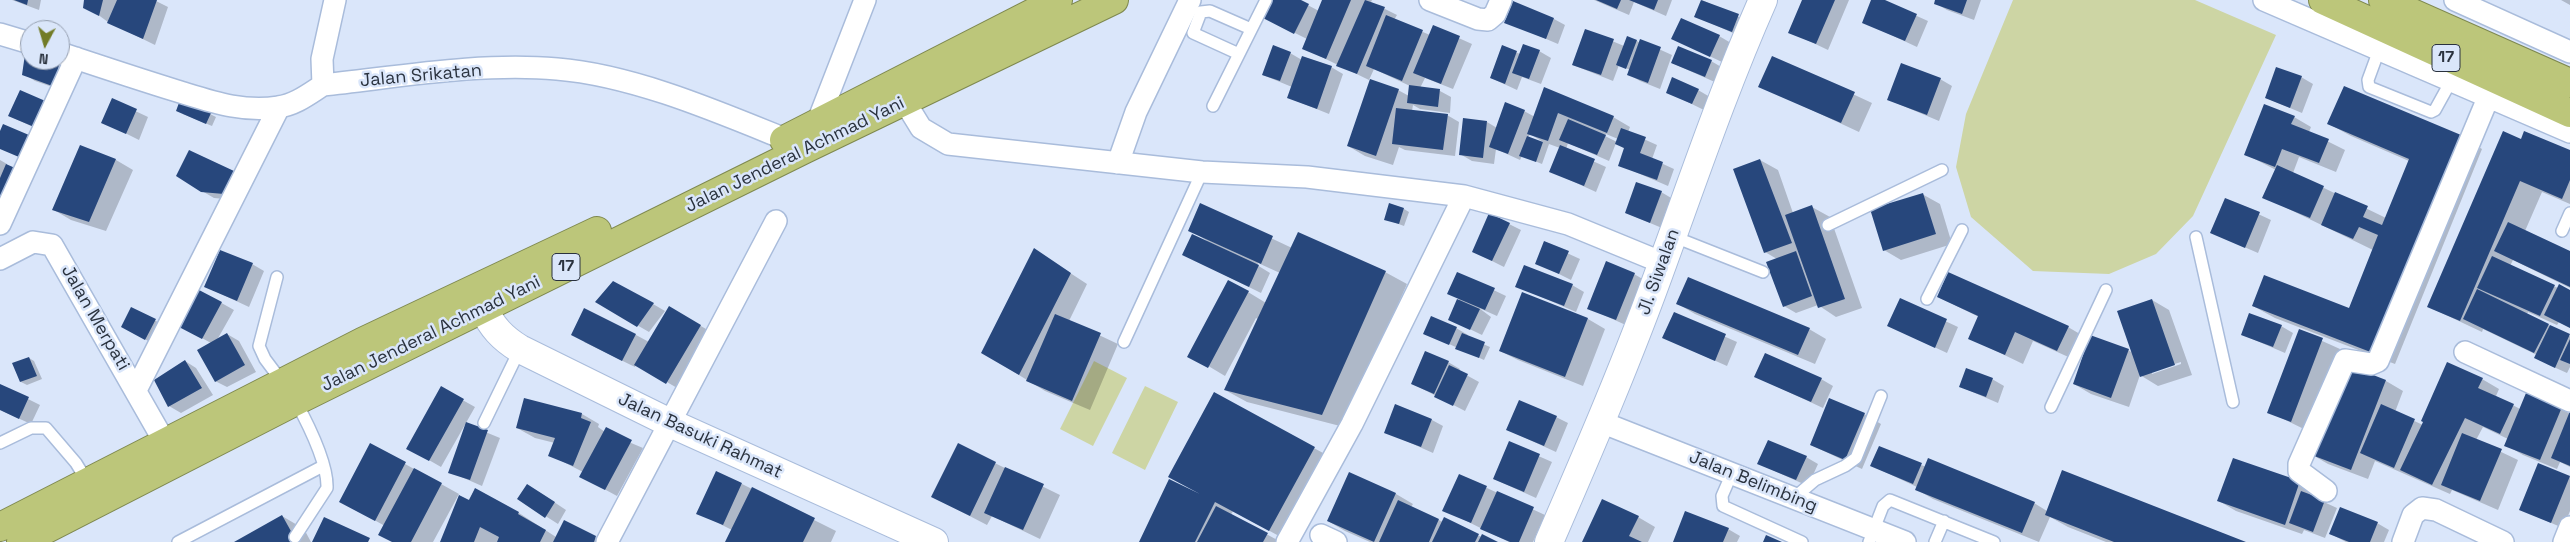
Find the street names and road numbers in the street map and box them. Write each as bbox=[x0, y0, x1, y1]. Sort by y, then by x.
road number: 17 bbox=[2432, 44, 2460, 72]
street label: Jalan Srikatan bbox=[359, 60, 483, 92]
street label: Jalan Jenderal Achmad Yani bbox=[682, 92, 908, 218]
street label: Jl. Siwalan bbox=[1633, 226, 1685, 318]
road number: 17 bbox=[552, 253, 580, 280]
street label: Jalan Merpati bbox=[56, 261, 134, 375]
street label: Jalan Jenderal Achmad Yani bbox=[318, 271, 544, 397]
street label: Jalan Basuki Rahmat bbox=[614, 388, 786, 484]
street label: Jalan Belimbing bbox=[1686, 446, 1820, 518]

